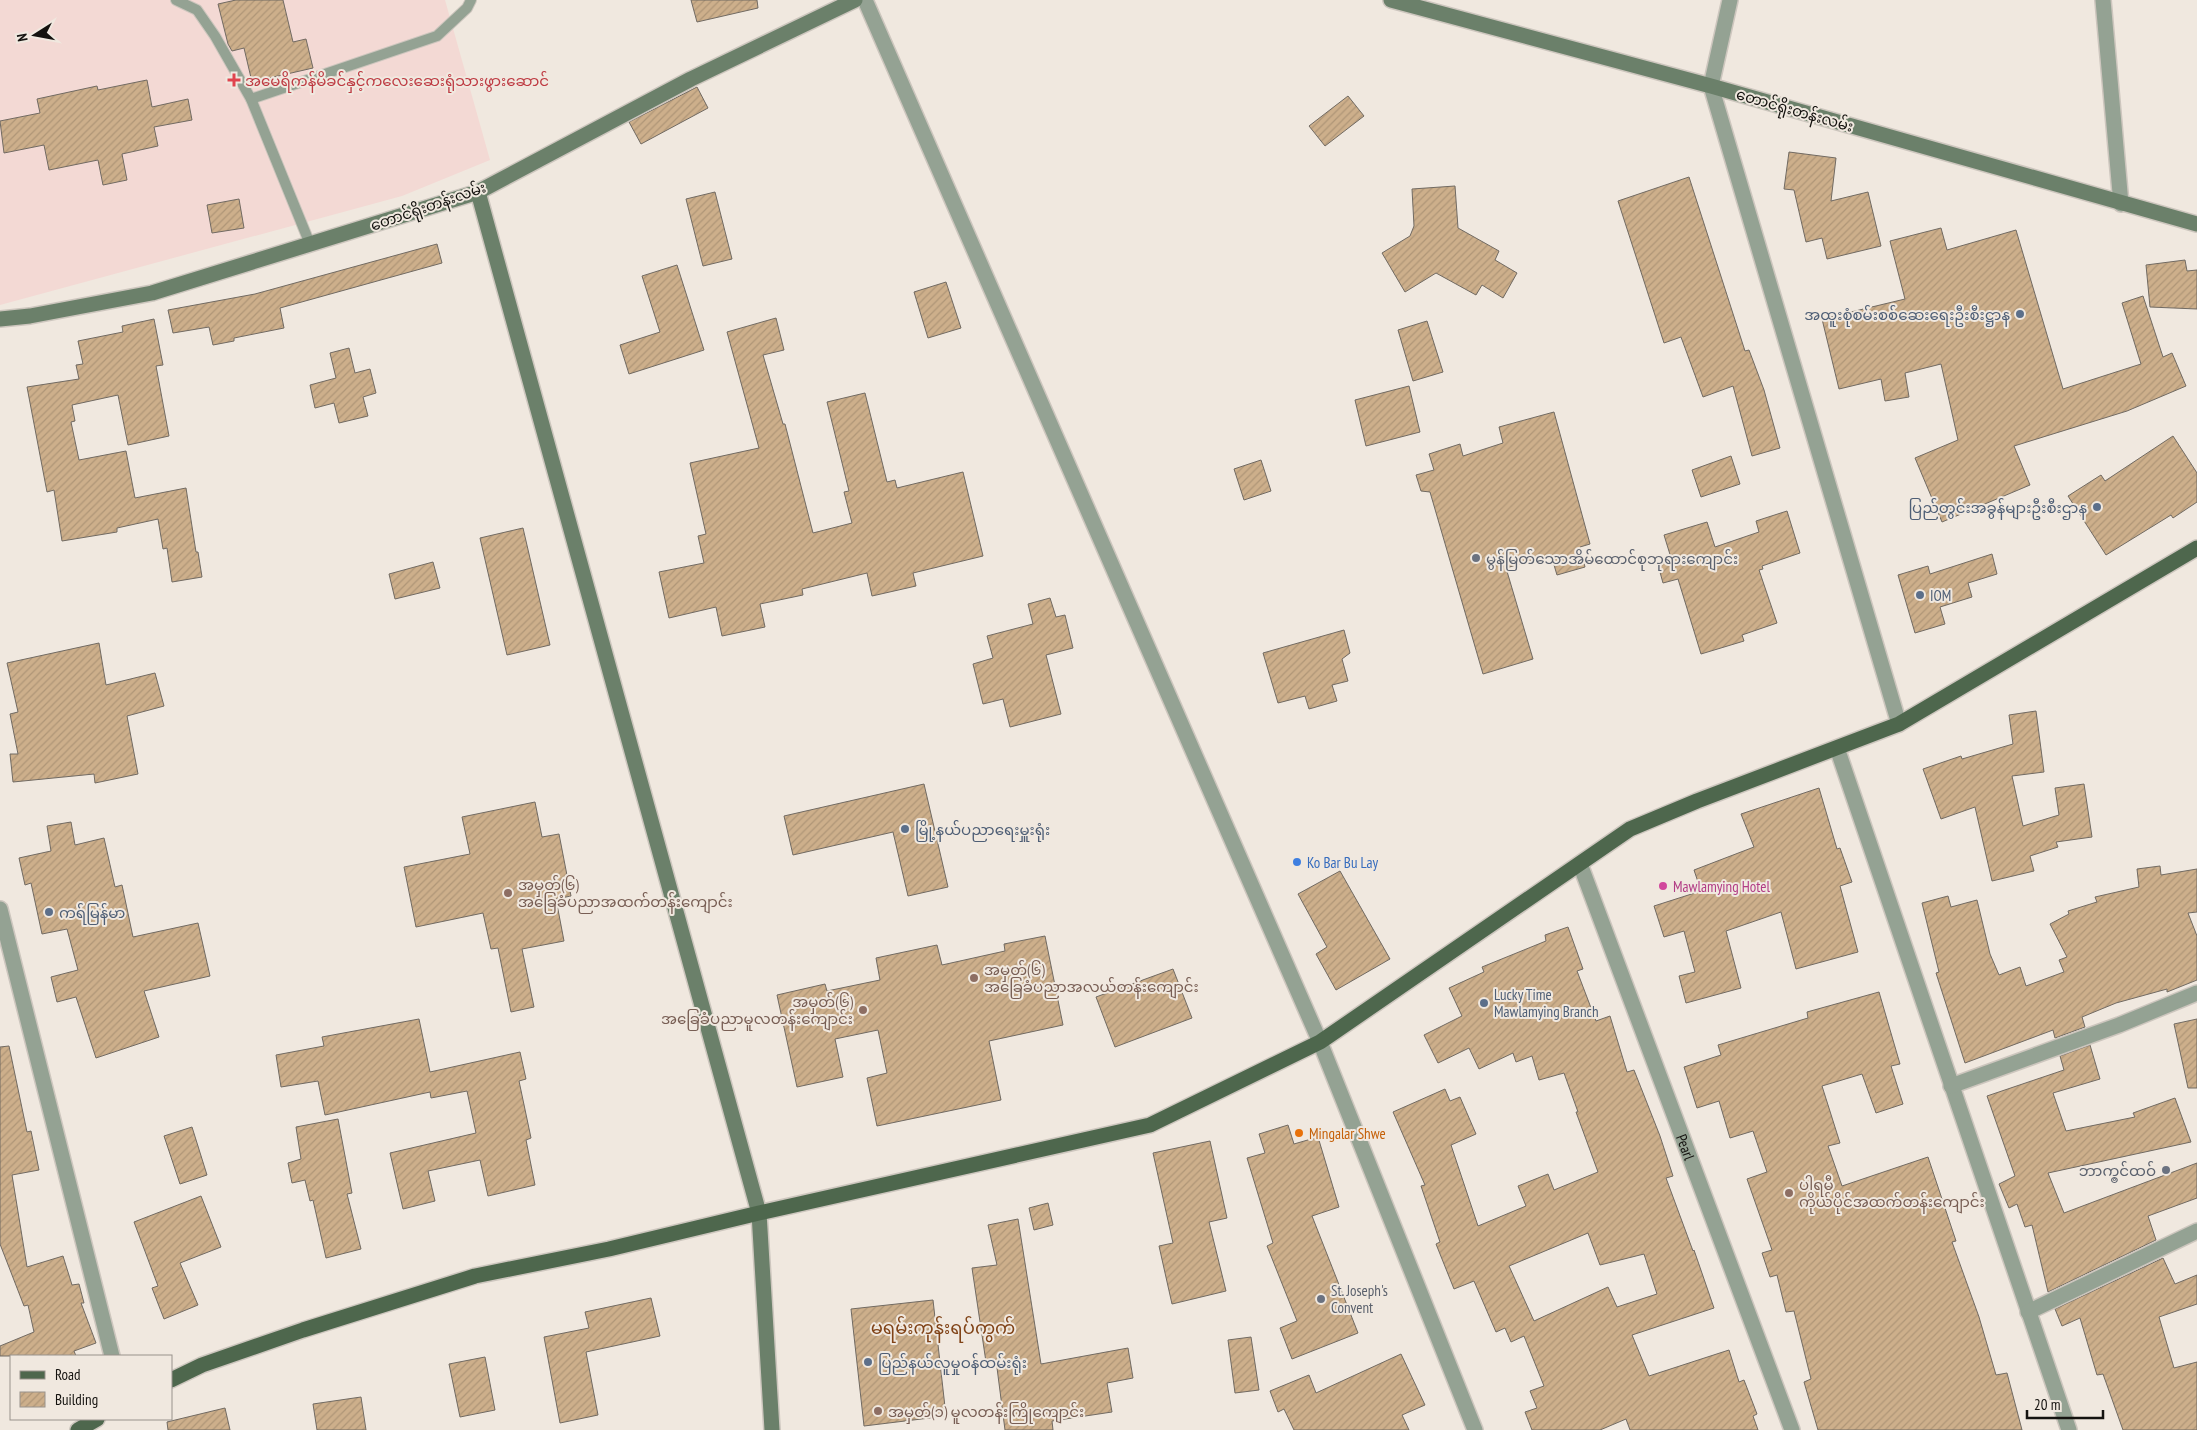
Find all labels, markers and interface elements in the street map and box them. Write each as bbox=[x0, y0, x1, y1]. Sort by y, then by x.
north arrow bbox=[10, 10, 60, 60]
text: N bbox=[13, 32, 32, 43]
place label: အမေရိကန်မိခင်နှင့်ကလေးဆေးရုံသားဖွားဆောင် bbox=[245, 71, 549, 93]
marker: အမေရိကန်မိခင်နှင့်ကလေးဆေးရုံသားဖွားဆောင် bbox=[227, 73, 241, 87]
street label: တောင်ရိုးတန်းလမ်း bbox=[1733, 84, 1856, 139]
street label: တောင်ရိုးတန်းလမ်း bbox=[368, 177, 489, 238]
place label: အထူးစုံစမ်းစစ်ဆေးရေးဦးစီးဋ္ဌာန bbox=[1804, 305, 2010, 327]
marker: အထူးစုံစမ်းစစ်ဆေးရေးဦးစီးဋ္ဌာန bbox=[2014, 308, 2026, 320]
place label: ပြည်တွင်းအခွန်များဦးစီးဌာန bbox=[1909, 498, 2087, 520]
marker: ပြည်တွင်းအခွန်များဦးစီးဌာန bbox=[2091, 501, 2103, 513]
place label: မွန်မြတ်သောအိမ်ထောင်စုဘုရားကျောင်း bbox=[1486, 549, 1738, 571]
marker: မွန်မြတ်သောအိမ်ထောင်စုဘုရားကျောင်း bbox=[1470, 552, 1482, 564]
place label: IOM bbox=[1930, 586, 1951, 605]
marker: IOM bbox=[1914, 589, 1926, 601]
place label: မြို့နယ်ပညာရေးမှူးရုံး bbox=[915, 820, 1050, 842]
marker: မြို့နယ်ပညာရေးမှူးရုံး bbox=[899, 823, 911, 835]
place label: Ko Bar Bu Lay bbox=[1307, 853, 1379, 872]
marker: Ko Bar Bu Lay bbox=[1291, 856, 1303, 868]
place label: အမှတ်(၆) အခြေခံပညာအထက်တန်းကျောင်း bbox=[518, 875, 733, 914]
place label: Mawlamying Hotel bbox=[1673, 877, 1771, 896]
marker: Mawlamying Hotel bbox=[1657, 880, 1669, 892]
marker: အမှတ်(၆) အခြေခံပညာအထက်တန်းကျောင်း bbox=[502, 887, 514, 899]
place label: ကရ်မြန်မာ bbox=[59, 903, 125, 925]
marker: ကရ်မြန်မာ bbox=[43, 906, 55, 918]
place label: အမှတ်(၆) အခြေခံပညာအလယ်တန်းကျောင်း bbox=[984, 960, 1199, 999]
marker: အမှတ်(၆) အခြေခံပညာအလယ်တန်းကျောင်း bbox=[968, 972, 980, 984]
place label: Lucky Time Mawlamying Branch bbox=[1494, 985, 1599, 1021]
place label: အမှတ်(၆) အခြေခံပညာမူလတန်းကျောင်း bbox=[661, 992, 854, 1031]
marker: Lucky Time Mawlamying Branch bbox=[1478, 997, 1490, 1009]
marker: အမှတ်(၆) အခြေခံပညာမူလတန်းကျောင်း bbox=[857, 1004, 869, 1016]
place label: Mingalar Shwe bbox=[1309, 1124, 1386, 1143]
marker: Mingalar Shwe bbox=[1293, 1127, 1305, 1139]
street label: Pearl bbox=[1672, 1131, 1700, 1163]
place label: ဘာက္ၜၚ်ထဝ် bbox=[2079, 1161, 2156, 1183]
marker: ဘာက္ၜၚ်ထဝ် bbox=[2160, 1164, 2172, 1176]
place label: ပါရမီ ကိုယ်ပိုင်အထက်တန်းကျောင်း bbox=[1799, 1175, 1985, 1214]
marker: ပါရမီ ကိုယ်ပိုင်အထက်တန်းကျောင်း bbox=[1783, 1187, 1795, 1199]
place label: St. Joseph's Convent bbox=[1331, 1281, 1388, 1317]
marker: St. Joseph's Convent bbox=[1315, 1293, 1327, 1305]
district label: မရမ်းကုန်းရပ်ကွက် bbox=[871, 1315, 1015, 1343]
place label: ပြည်နယ်လူမှုဝန်ထမ်းရုံး bbox=[878, 1353, 1027, 1375]
legend bbox=[10, 1355, 172, 1420]
marker: ပြည်နယ်လူမှုဝန်ထမ်းရုံး bbox=[862, 1356, 874, 1368]
text: Road bbox=[55, 1365, 81, 1384]
scale bar bbox=[2027, 1388, 2103, 1420]
text: Building bbox=[55, 1390, 98, 1409]
text: 20 m bbox=[2034, 1395, 2060, 1414]
place label: အမှတ်(၁) မူလတန်းကြိုကျောင်း bbox=[888, 1402, 1084, 1424]
marker: အမှတ်(၁) မူလတန်းကြိုကျောင်း bbox=[872, 1405, 884, 1417]

